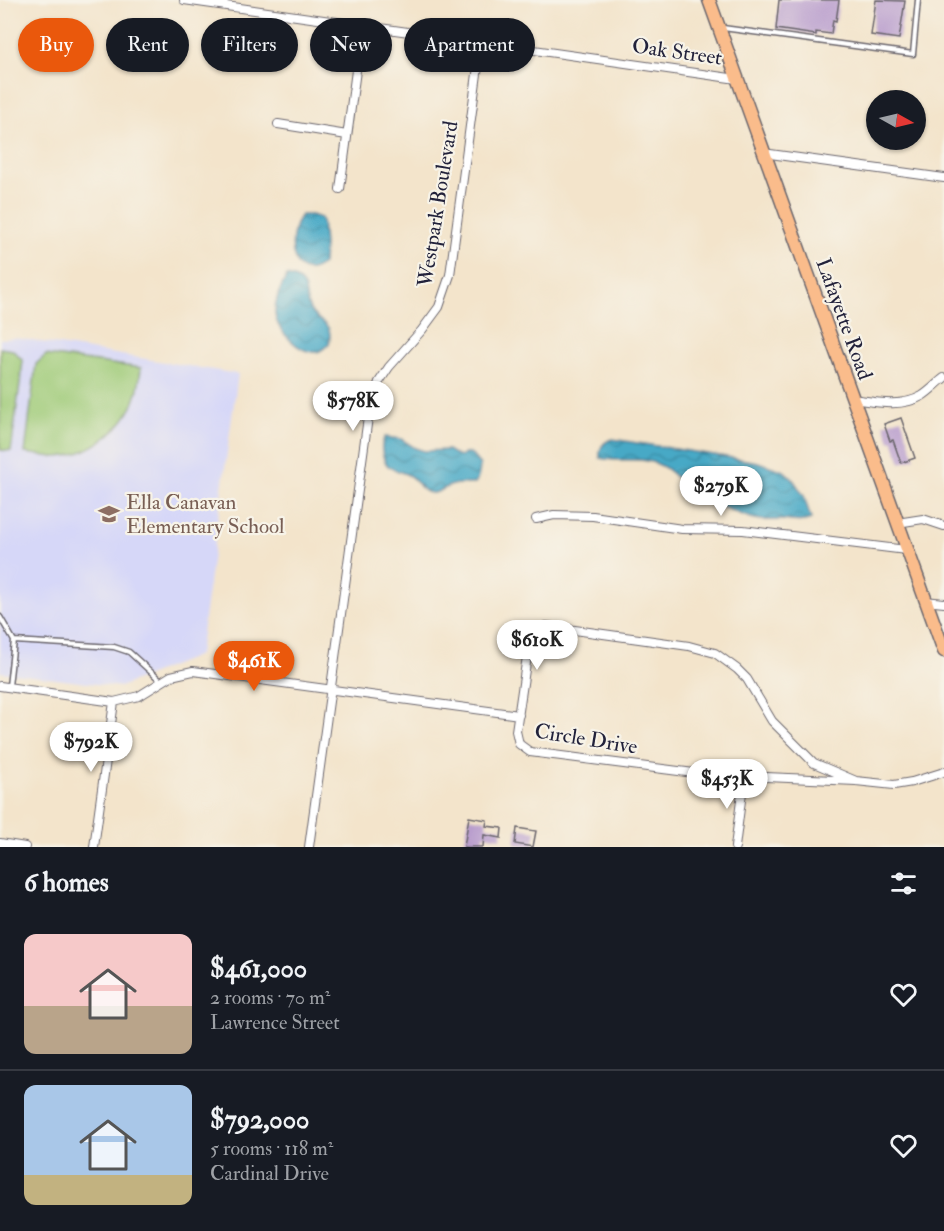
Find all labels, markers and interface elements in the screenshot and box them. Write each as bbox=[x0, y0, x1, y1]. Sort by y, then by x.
chip: Buy bbox=[18, 18, 94, 72]
chip: Rent bbox=[106, 18, 189, 72]
chip: Filters bbox=[201, 18, 298, 72]
chip: New bbox=[310, 18, 392, 72]
chip: Apartment bbox=[404, 18, 535, 72]
street label: Oak Street bbox=[630, 32, 724, 72]
north arrow bbox=[866, 90, 926, 150]
map controls bbox=[866, 90, 926, 150]
street label: Westpark Boulevard bbox=[411, 118, 465, 290]
street label: Lafayette Road bbox=[809, 254, 879, 384]
pin: $578K bbox=[311, 381, 395, 432]
text: $578K bbox=[327, 388, 379, 413]
pin: $279K bbox=[679, 466, 763, 517]
text: $279K bbox=[694, 473, 748, 498]
place label: Ella Canavan Elementary School bbox=[126, 489, 285, 540]
school or university icon: Ella Canavan Elementary School bbox=[97, 502, 121, 526]
pin: $610K bbox=[495, 620, 579, 671]
text: $610K bbox=[511, 627, 563, 652]
pin: $461K bbox=[212, 641, 296, 692]
text: $461K bbox=[227, 648, 281, 673]
street label: Circle Drive bbox=[533, 718, 639, 760]
pin: $792K bbox=[49, 722, 133, 773]
text: $792K bbox=[64, 729, 118, 754]
pin: $453K bbox=[685, 759, 769, 810]
text: $453K bbox=[701, 766, 753, 791]
text: 6 homes bbox=[24, 867, 109, 899]
icon: filters bbox=[887, 867, 920, 900]
text: $461,000 bbox=[210, 953, 307, 985]
icon: home bbox=[72, 958, 144, 1030]
icon: heart bbox=[887, 978, 920, 1011]
text: 2 rooms · 70 m² bbox=[210, 985, 330, 1010]
text: Lawrence Street bbox=[210, 1010, 340, 1035]
text: $792,000 bbox=[210, 1104, 309, 1136]
icon: home bbox=[72, 1109, 144, 1181]
icon: heart bbox=[887, 1129, 920, 1162]
text: 5 rooms · 118 m² bbox=[210, 1136, 333, 1161]
text: Cardinal Drive bbox=[210, 1161, 329, 1186]

